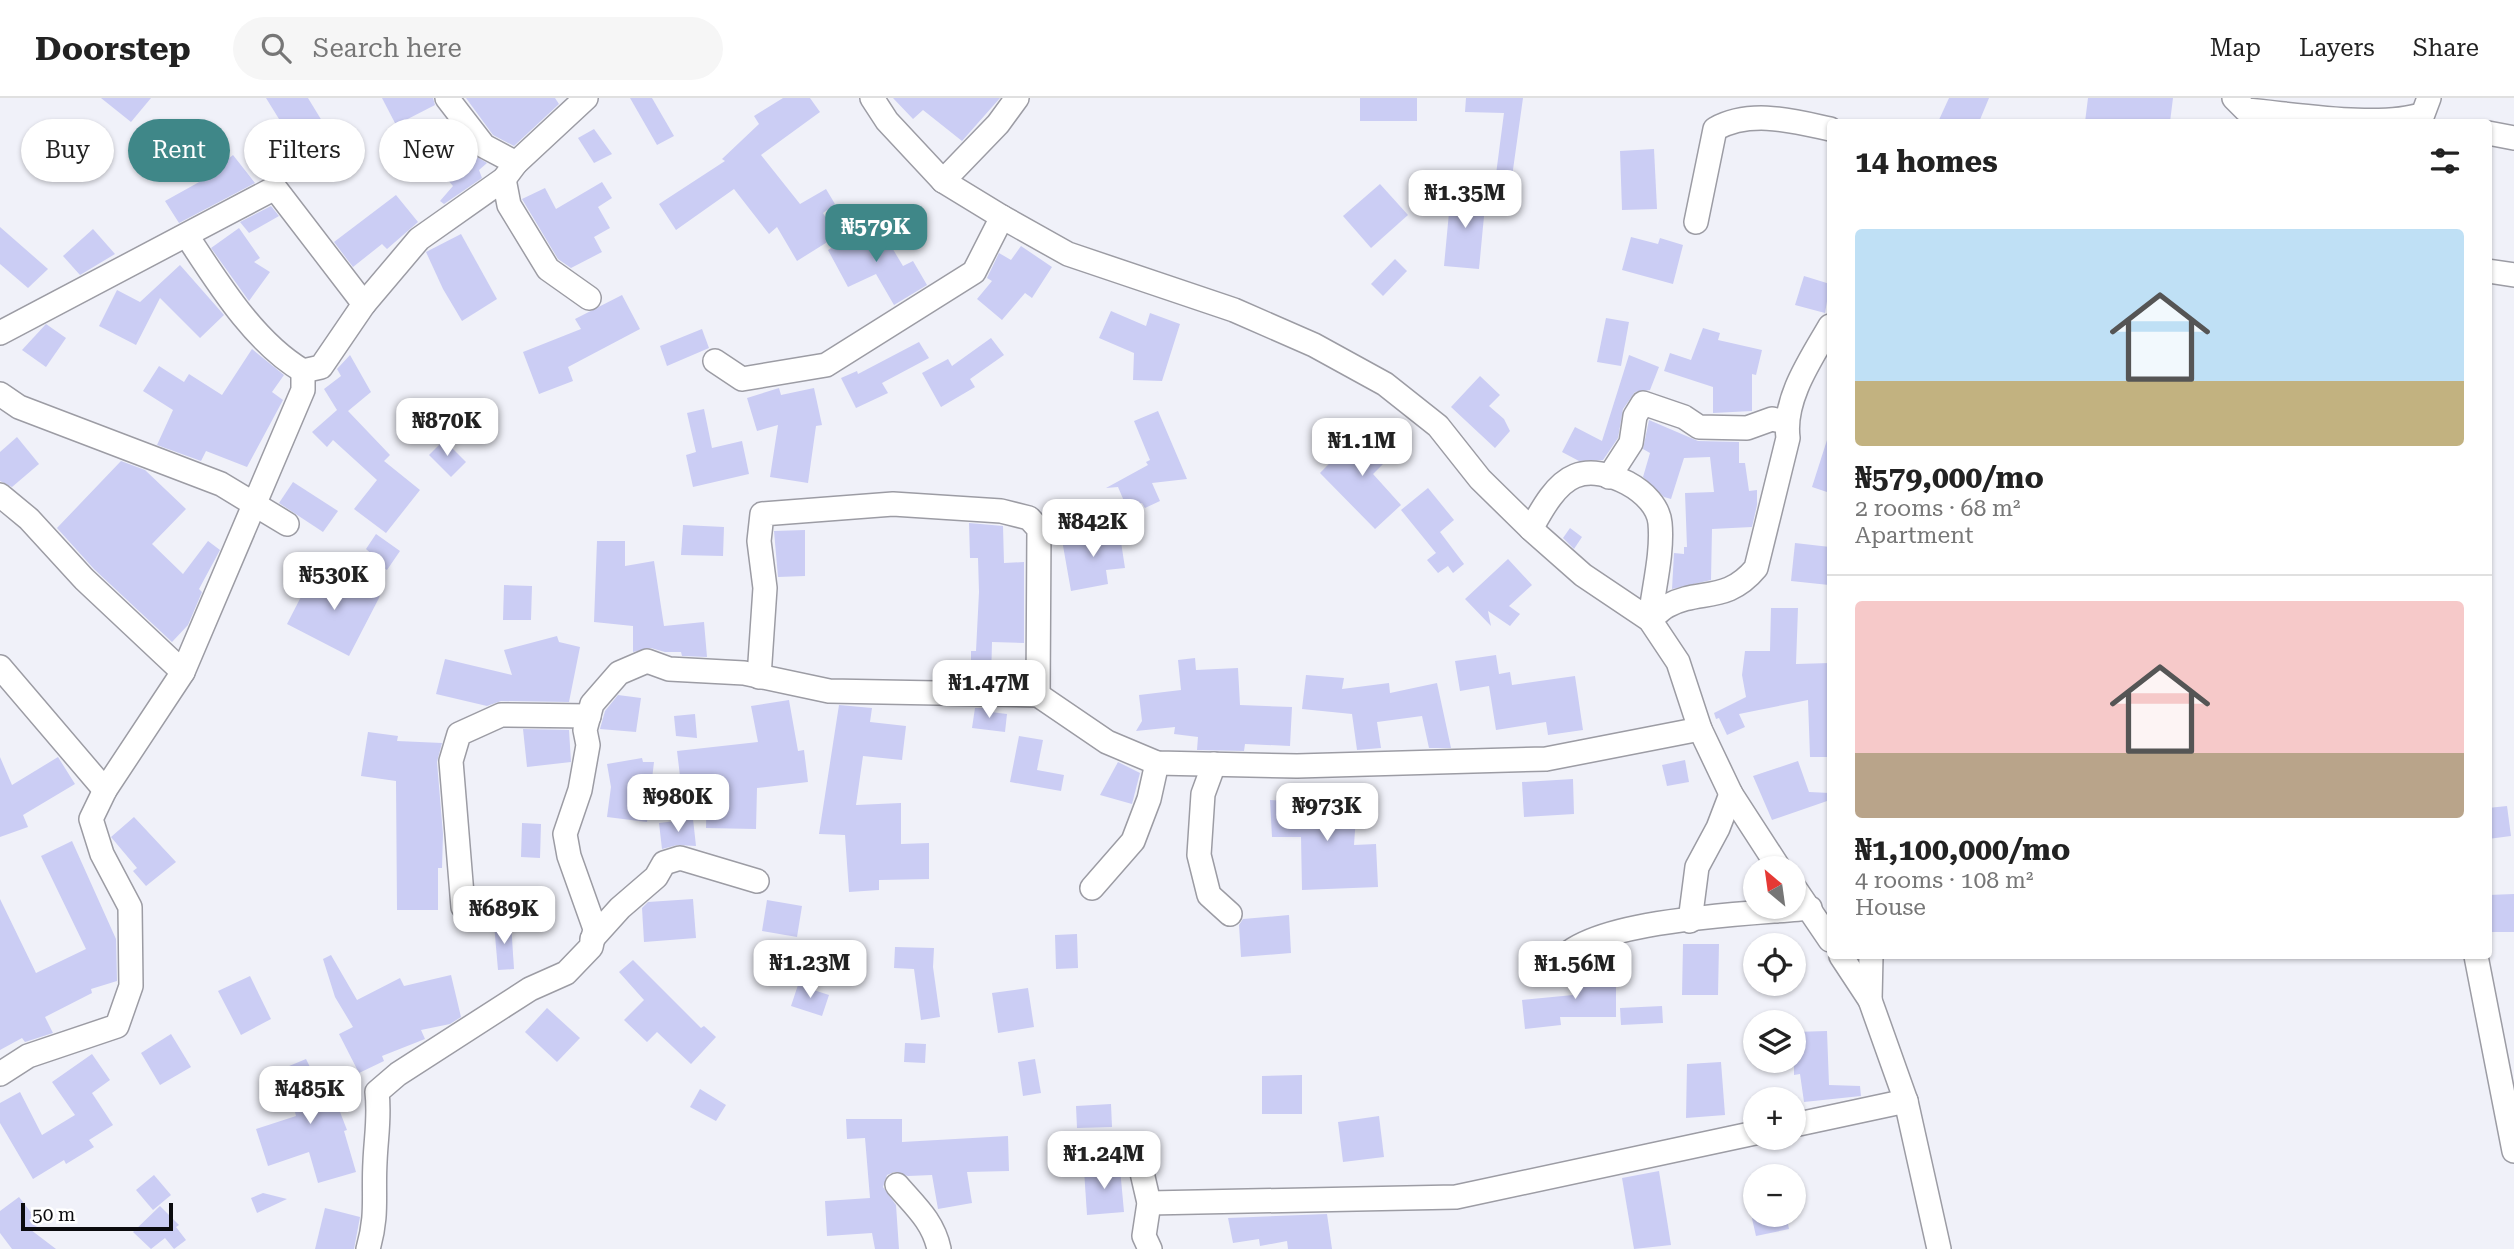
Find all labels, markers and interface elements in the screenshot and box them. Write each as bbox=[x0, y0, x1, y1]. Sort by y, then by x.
search box bbox=[233, 17, 723, 80]
text: Doorstep bbox=[35, 29, 191, 68]
icon: search bbox=[257, 29, 295, 67]
text: Search here bbox=[313, 33, 462, 63]
text: Map bbox=[2210, 34, 2261, 62]
text: Layers bbox=[2299, 34, 2375, 62]
text: Share bbox=[2413, 34, 2479, 62]
chip: Buy bbox=[21, 119, 114, 182]
chip: Rent bbox=[128, 119, 230, 182]
chip: Filters bbox=[244, 119, 365, 182]
chip: New bbox=[379, 119, 478, 182]
icon: filters bbox=[2426, 142, 2464, 180]
text: 14 homes bbox=[1855, 144, 1998, 179]
pin: ₦1.35M bbox=[1408, 170, 1522, 230]
text: ₦1.35M bbox=[1425, 179, 1505, 206]
pin: ₦579K bbox=[827, 204, 925, 264]
text: ₦579K bbox=[841, 213, 911, 240]
icon: home bbox=[2097, 274, 2223, 400]
pin: ₦870K bbox=[398, 398, 496, 458]
text: ₦870K bbox=[412, 407, 482, 434]
pin: ₦1.1M bbox=[1313, 418, 1411, 478]
text: ₦1.1M bbox=[1328, 427, 1396, 454]
text: ₦579,000/mo bbox=[1855, 460, 2044, 495]
text: 2 rooms · 68 m² bbox=[1855, 495, 2021, 522]
pin: ₦842K bbox=[1044, 500, 1142, 559]
text: ₦842K bbox=[1058, 508, 1128, 535]
text: Apartment bbox=[1855, 522, 1974, 549]
pin: ₦530K bbox=[285, 552, 383, 612]
text: ₦530K bbox=[299, 561, 369, 588]
icon: home bbox=[2097, 646, 2223, 772]
pin: ₦1.47M bbox=[932, 660, 1046, 720]
text: ₦1.47M bbox=[949, 669, 1029, 696]
pin: ₦980K bbox=[629, 774, 727, 834]
text: ₦980K bbox=[643, 783, 713, 810]
pin: ₦973K bbox=[1278, 784, 1376, 843]
text: ₦973K bbox=[1292, 792, 1362, 819]
text: ₦1,100,000/mo bbox=[1855, 832, 2070, 867]
north arrow bbox=[1743, 856, 1806, 919]
map controls bbox=[1743, 856, 1806, 1227]
text: 4 rooms · 108 m² bbox=[1855, 867, 2033, 894]
pin: ₦689K bbox=[455, 886, 553, 946]
text: House bbox=[1855, 894, 1926, 921]
text: ₦689K bbox=[469, 895, 539, 922]
button: locate bbox=[1743, 933, 1806, 996]
pin: ₦1.23M bbox=[753, 940, 867, 1000]
pin: ₦1.56M bbox=[1518, 942, 1632, 1001]
text: ₦1.23M bbox=[770, 949, 850, 976]
text: ₦1.56M bbox=[1535, 950, 1615, 977]
button: layers bbox=[1743, 1010, 1806, 1073]
pin: ₦485K bbox=[261, 1066, 359, 1126]
text: ₦485K bbox=[275, 1075, 345, 1102]
button: + bbox=[1743, 1087, 1806, 1150]
pin: ₦1.24M bbox=[1047, 1132, 1161, 1191]
text: ₦1.24M bbox=[1064, 1140, 1144, 1167]
button: − bbox=[1743, 1164, 1806, 1227]
scale bar bbox=[21, 1200, 173, 1232]
text: 50 m bbox=[32, 1203, 75, 1226]

